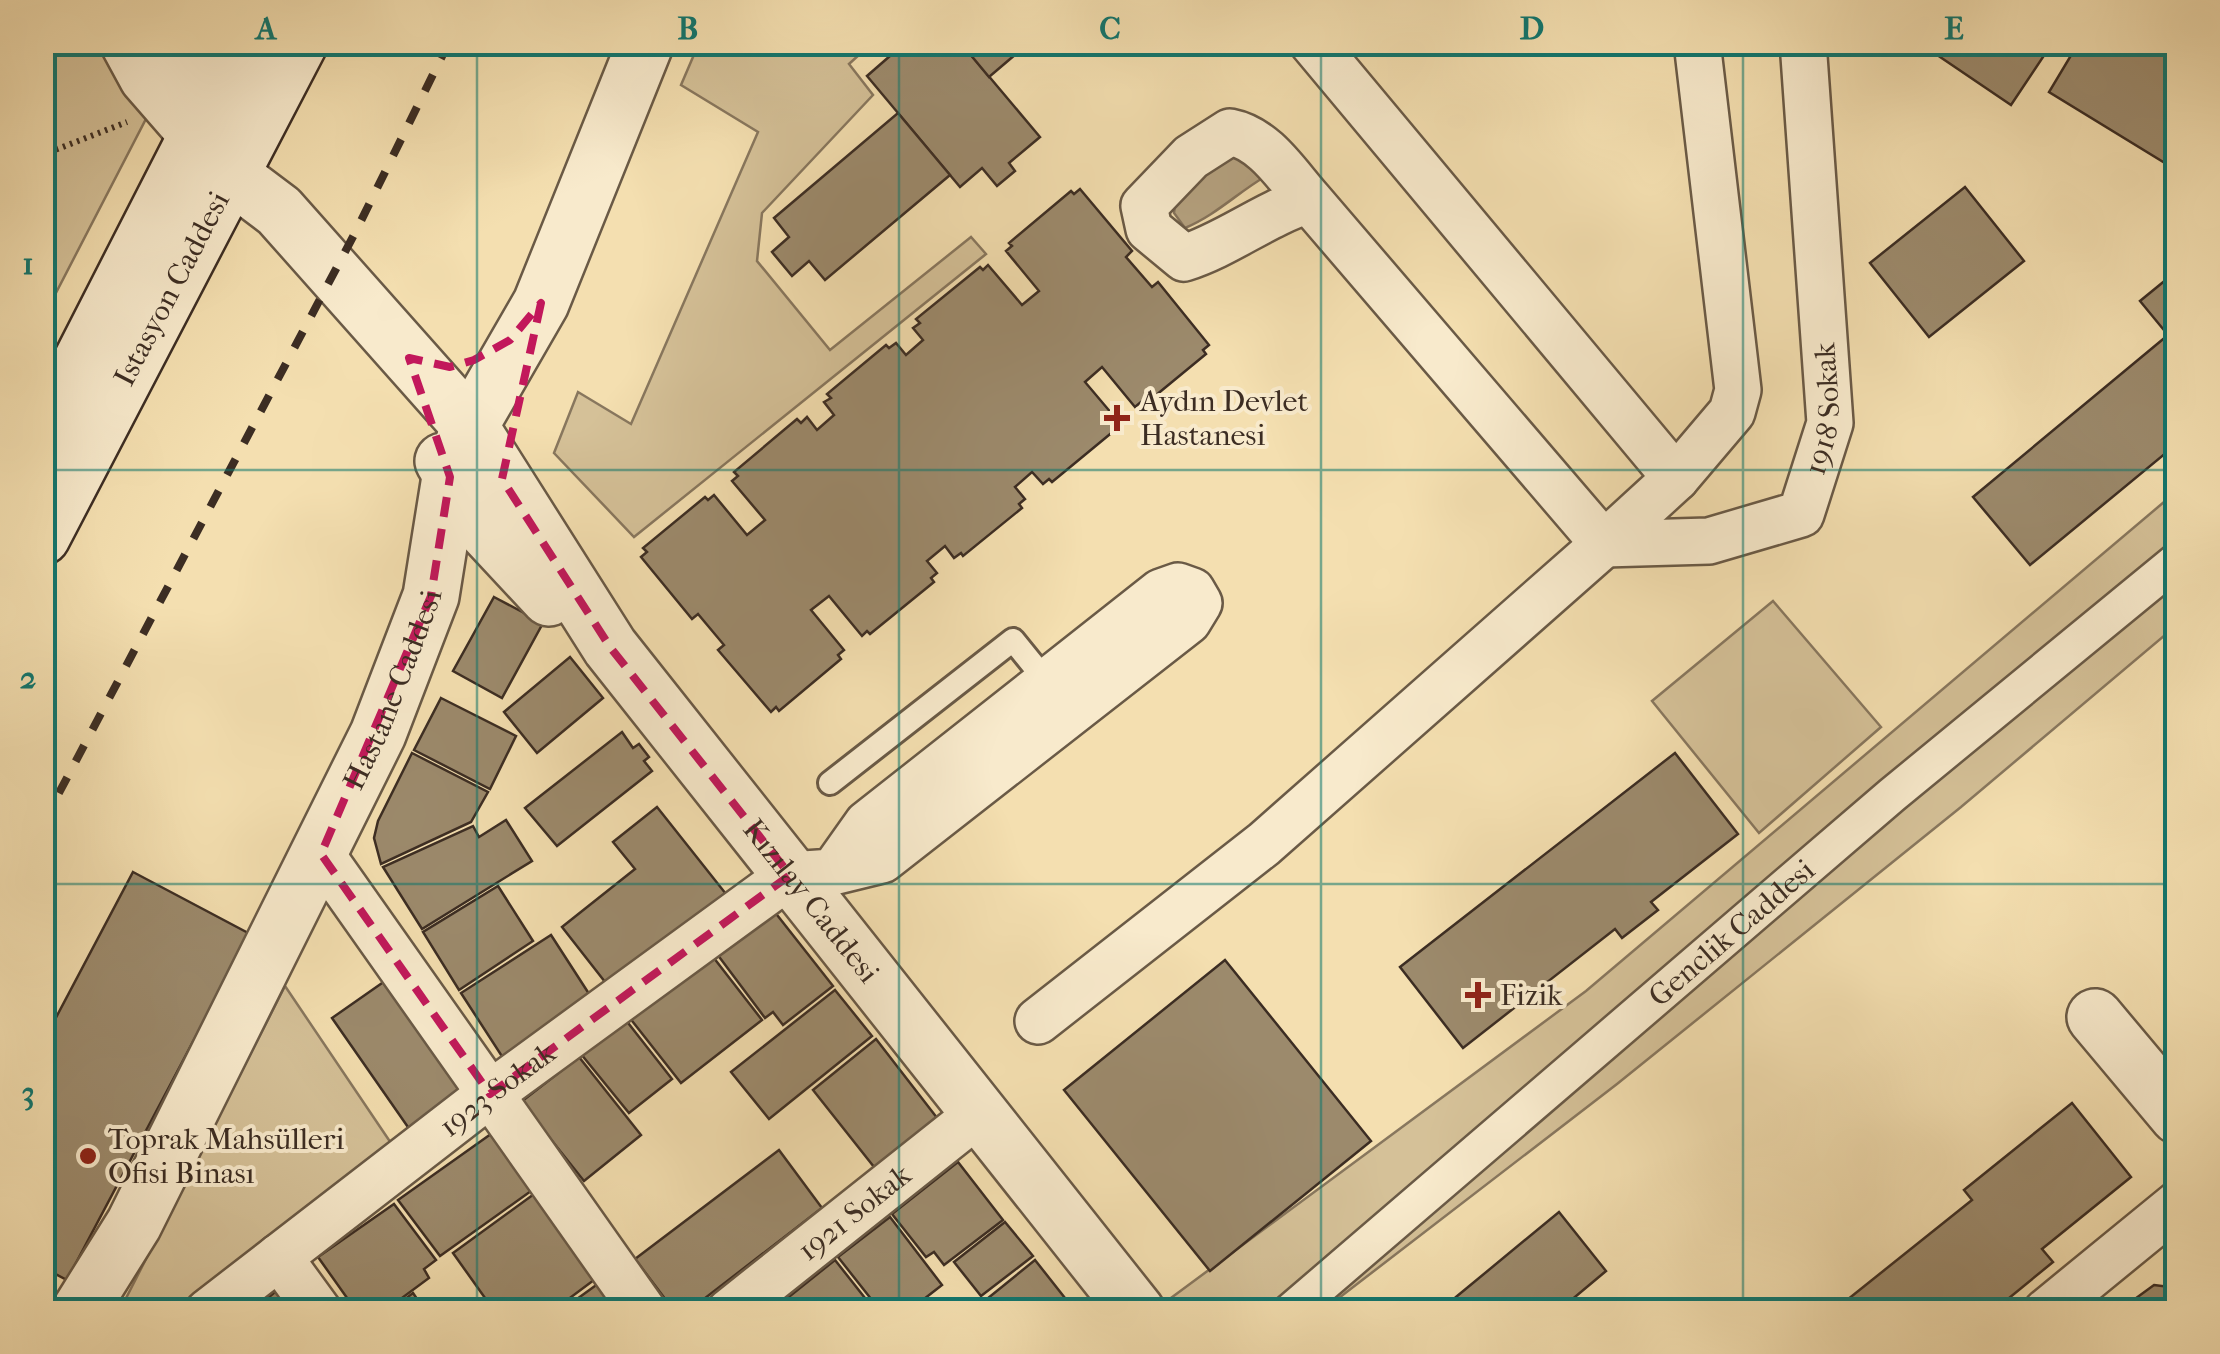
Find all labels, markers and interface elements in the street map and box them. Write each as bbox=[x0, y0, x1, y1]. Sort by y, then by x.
text: A bbox=[254, 10, 278, 47]
text: B bbox=[678, 10, 698, 47]
text: C bbox=[1099, 10, 1121, 47]
text: D bbox=[1520, 10, 1544, 47]
text: E bbox=[1944, 10, 1964, 47]
street label: Istasyon Caddesi bbox=[106, 186, 236, 392]
text: 1 bbox=[22, 245, 34, 282]
street label: 1918 Sokak bbox=[1797, 341, 1848, 479]
place label: Aydın Devlet Hastanesi bbox=[1139, 384, 1308, 453]
marker: Aydın Devlet Hastanesi bbox=[1104, 405, 1130, 431]
street label: Hastane Caddesi bbox=[336, 587, 449, 795]
text: 2 bbox=[20, 659, 36, 696]
street label: Kızılay Caddesi bbox=[736, 812, 887, 990]
street label: Genclik Caddesi bbox=[1642, 852, 1822, 1014]
place label: Fizik bbox=[1500, 978, 1563, 1013]
marker: Fizik bbox=[1465, 982, 1491, 1008]
street label: 1923 Sokak bbox=[432, 1034, 563, 1144]
text: 3 bbox=[21, 1074, 35, 1111]
place label: Toprak Mahsülleri Ofisi Binası bbox=[108, 1122, 344, 1191]
marker: Toprak Mahsülleri Ofisi Binası bbox=[77, 1145, 99, 1167]
street label: 1921 Sokak bbox=[791, 1157, 918, 1268]

